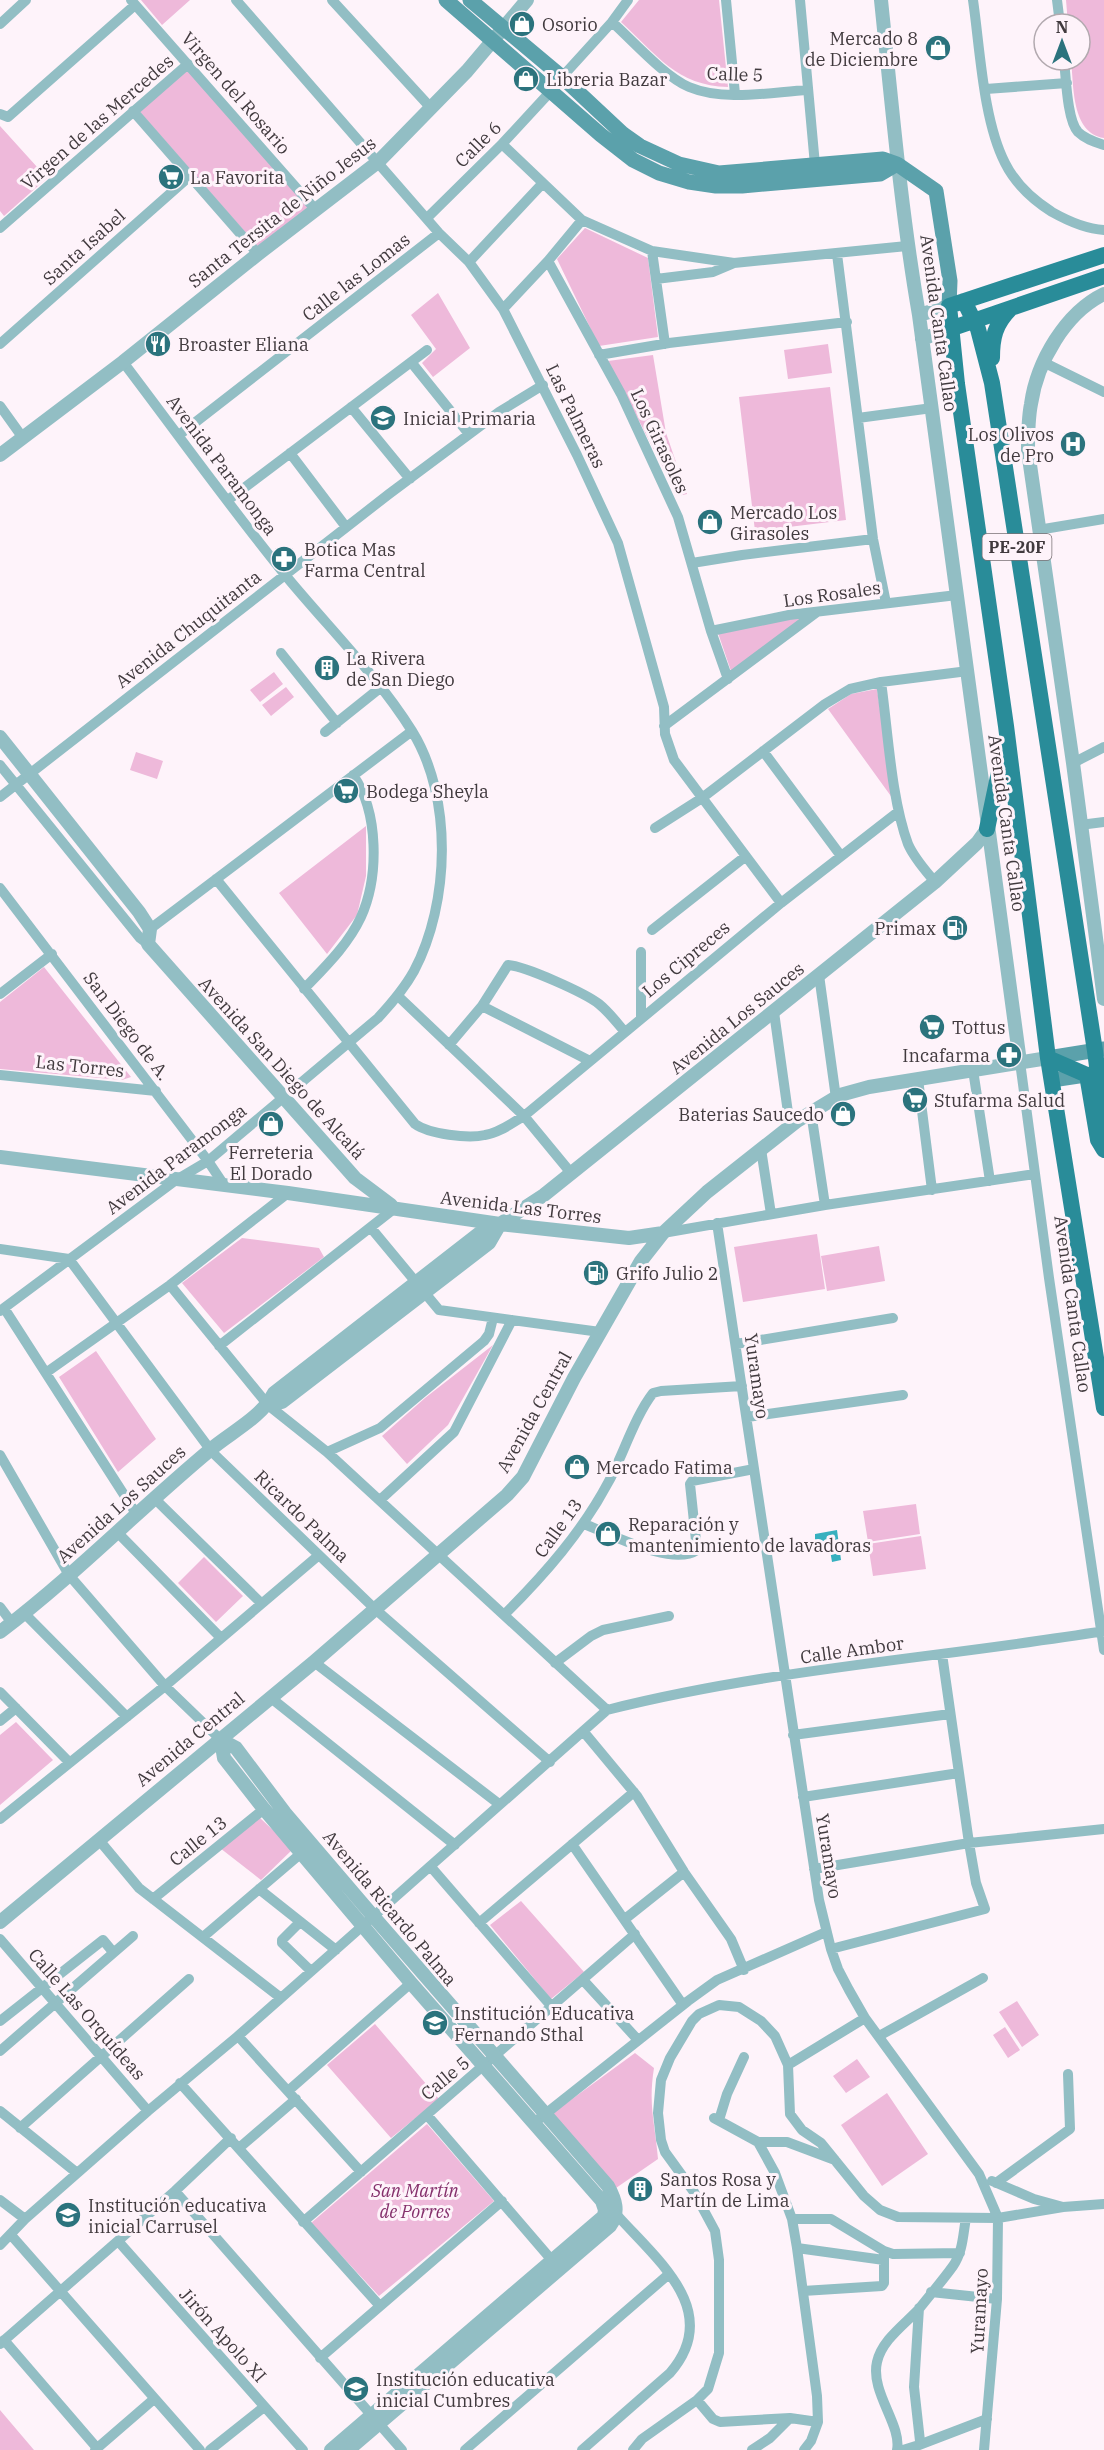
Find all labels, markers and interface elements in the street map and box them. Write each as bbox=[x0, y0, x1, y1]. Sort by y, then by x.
shop icon: Osorio bbox=[507, 9, 537, 39]
north arrow bbox=[1032, 12, 1092, 72]
place label: Osorio bbox=[542, 13, 598, 36]
text: N bbox=[1056, 17, 1068, 37]
street label: Virgen del Rosario bbox=[177, 27, 295, 159]
place label: Mercado 8 de Diciembre bbox=[805, 27, 918, 71]
shop icon: Mercado 8 de Diciembre bbox=[923, 33, 953, 63]
street label: Virgen de las Mercedes bbox=[16, 49, 178, 195]
street label: Calle 5 bbox=[706, 62, 764, 86]
shop icon: Libreria Bazar bbox=[511, 64, 541, 94]
place label: Libreria Bazar bbox=[546, 68, 667, 91]
street label: Calle 6 bbox=[450, 116, 506, 172]
street label: Santa Tersita de Niño Jesus bbox=[183, 131, 381, 293]
supermarket icon: La Favorita bbox=[156, 162, 186, 192]
place label: La Favorita bbox=[190, 166, 284, 189]
street label: Santa Isabel bbox=[38, 204, 130, 290]
street label: Calle las Lomas bbox=[297, 228, 415, 326]
street label: Avenida Canta Callao bbox=[915, 233, 963, 413]
restaurant icon: Broaster Eliana bbox=[143, 329, 173, 359]
place label: Broaster Eliana bbox=[178, 333, 309, 356]
street label: Las Palmeras bbox=[541, 360, 611, 472]
street label: Los Girasoles bbox=[626, 385, 694, 497]
street label: Avenida Paramonga bbox=[162, 390, 282, 540]
school or university icon: Inicial Primaria bbox=[368, 403, 398, 433]
place label: Inicial Primaria bbox=[403, 407, 536, 430]
place label: Los Olivos de Pro bbox=[968, 423, 1054, 467]
hospital icon: Los Olivos de Pro bbox=[1058, 429, 1088, 459]
place label: Mercado Los Girasoles bbox=[730, 501, 837, 545]
shop icon: Mercado Los Girasoles bbox=[695, 507, 725, 537]
road number: PE-20F bbox=[982, 534, 1052, 560]
place label: Botica Mas Farma Central bbox=[304, 538, 426, 582]
pharmacy icon: Botica Mas Farma Central bbox=[269, 544, 299, 574]
street label: Avenida Chuquitanta bbox=[111, 565, 266, 693]
street label: Los Rosales bbox=[782, 576, 882, 612]
place label: La Rivera de San Diego bbox=[346, 647, 455, 691]
building icon: La Rivera de San Diego bbox=[312, 653, 342, 683]
street label: Avenida Canta Callao bbox=[983, 733, 1031, 913]
supermarket icon: Bodega Sheyla bbox=[331, 776, 361, 806]
place label: Bodega Sheyla bbox=[366, 780, 489, 803]
fuel station icon: Primax bbox=[940, 913, 970, 943]
street label: Los Cipreces bbox=[637, 916, 735, 1002]
place label: Primax bbox=[874, 917, 936, 940]
street label: Avenida Los Sauces bbox=[665, 957, 809, 1079]
street label: San Diego de A. bbox=[79, 967, 175, 1085]
street label: Avenida San Diego de Alcalá bbox=[194, 972, 370, 1164]
supermarket icon: Tottus bbox=[917, 1012, 947, 1042]
place label: Tottus bbox=[952, 1016, 1006, 1039]
pharmacy icon: Incafarma bbox=[994, 1040, 1024, 1070]
place label: Incafarma bbox=[902, 1044, 990, 1067]
street label: Las Torres bbox=[35, 1050, 125, 1082]
supermarket icon: Stufarma Salud bbox=[900, 1085, 930, 1115]
place label: Stufarma Salud bbox=[934, 1089, 1065, 1112]
street label: Avenida Paramonga bbox=[101, 1099, 251, 1219]
shop icon: Baterias Saucedo bbox=[828, 1099, 858, 1129]
place label: Baterias Saucedo bbox=[678, 1103, 824, 1126]
shop icon: Ferreteria El Dorado bbox=[256, 1109, 286, 1139]
place label: Ferreteria El Dorado bbox=[228, 1141, 314, 1185]
street label: Avenida Las Torres bbox=[439, 1186, 603, 1228]
street label: Avenida Canta Callao bbox=[1049, 1214, 1097, 1394]
fuel station icon: Grifo Julio 2 bbox=[581, 1258, 611, 1288]
place label: Grifo Julio 2 bbox=[616, 1262, 718, 1285]
street label: Yuramayo bbox=[740, 1332, 774, 1420]
street label: Avenida Central bbox=[491, 1347, 577, 1477]
street label: Avenida Los Sauces bbox=[52, 1440, 190, 1568]
shop icon: Mercado Fatima bbox=[562, 1452, 592, 1482]
place label: Mercado Fatima bbox=[596, 1456, 733, 1479]
street label: Ricardo Palma bbox=[250, 1465, 354, 1567]
street label: Calle 13 bbox=[529, 1494, 587, 1562]
place label: Reparación y mantenimiento de lavadoras bbox=[628, 1513, 871, 1557]
shop icon: Reparación y mantenimiento de lavadoras bbox=[593, 1519, 623, 1549]
street label: Calle Ambor bbox=[799, 1631, 905, 1669]
street label: Avenida Central bbox=[131, 1687, 249, 1791]
street label: Calle 13 bbox=[165, 1811, 231, 1871]
street label: Yuramayo bbox=[811, 1812, 847, 1900]
street label: Avenida Ricardo Palma bbox=[318, 1825, 462, 1991]
street label: Calle Las Orquídeas bbox=[23, 1943, 151, 2085]
place label: Institución Educativa Fernando Sthal bbox=[454, 2002, 634, 2046]
school or university icon: Institución Educativa Fernando Sthal bbox=[420, 2008, 450, 2038]
street label: Calle 5 bbox=[416, 2051, 474, 2105]
place label: Santos Rosa y Martín de Lima bbox=[660, 2168, 790, 2212]
building icon: Santos Rosa y Martín de Lima bbox=[625, 2174, 655, 2204]
park label: San Martín de Porres bbox=[370, 2179, 460, 2223]
place label: Institución educativa inicial Carrusel bbox=[88, 2194, 267, 2238]
school or university icon: Institución educativa inicial Carrusel bbox=[53, 2200, 83, 2230]
street label: Yuramayo bbox=[965, 2267, 993, 2355]
street label: Jirón Apolo XI bbox=[175, 2283, 271, 2387]
place label: Institución educativa inicial Cumbres bbox=[376, 2368, 555, 2412]
school or university icon: Institución educativa inicial Cumbres bbox=[341, 2374, 371, 2404]

